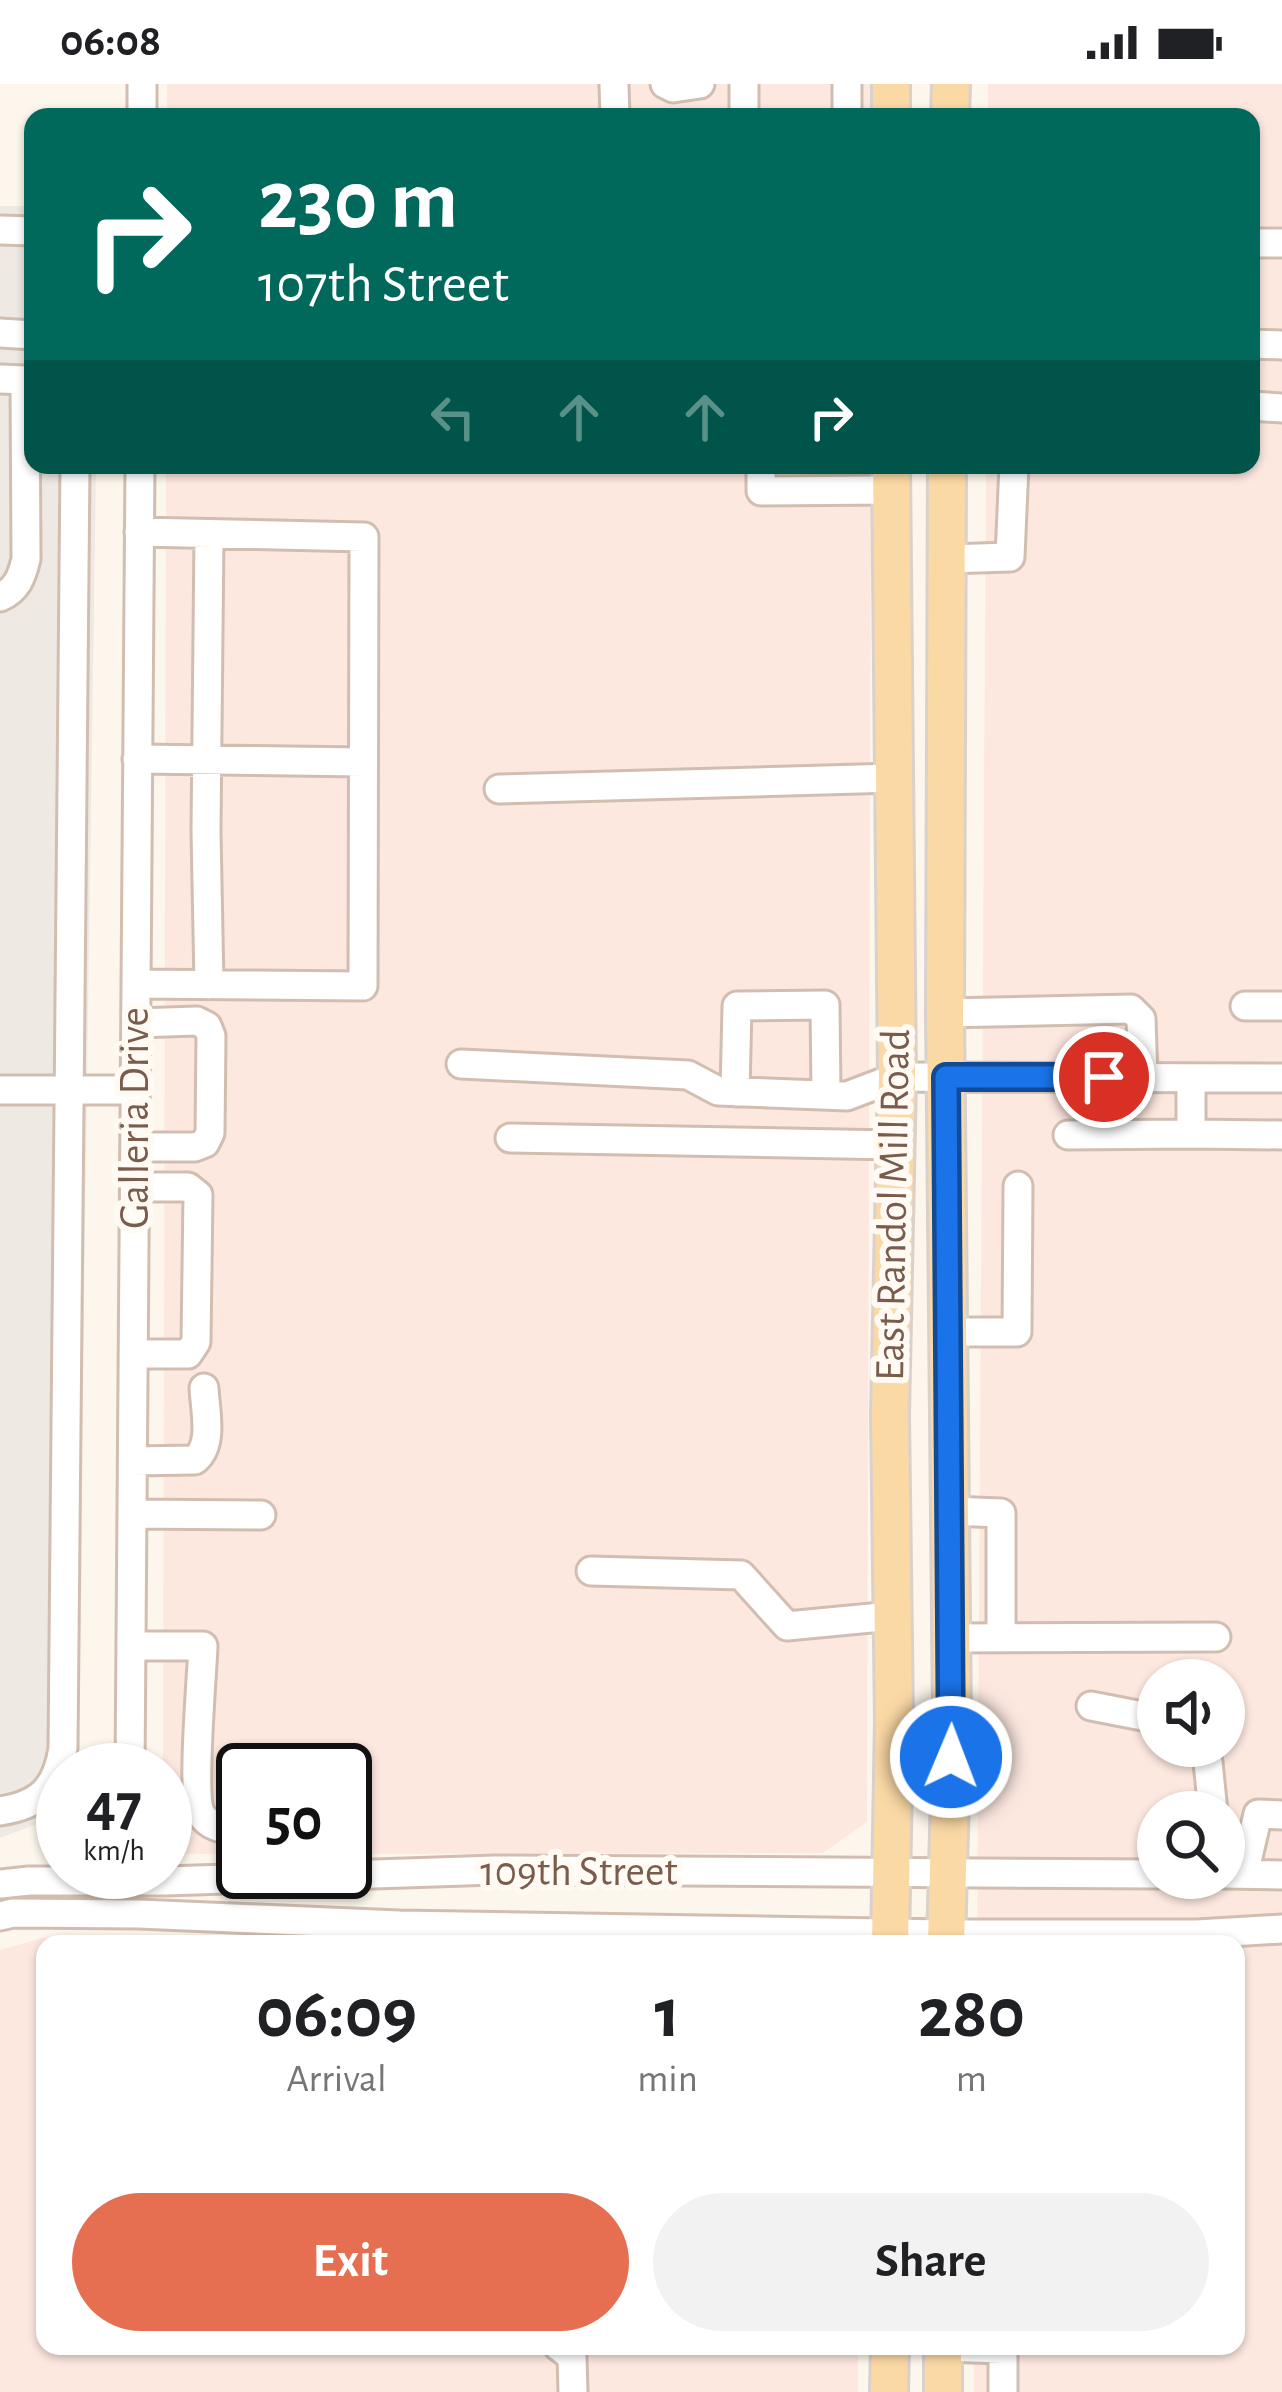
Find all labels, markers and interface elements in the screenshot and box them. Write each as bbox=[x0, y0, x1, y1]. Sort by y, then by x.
text: 06:08 bbox=[60, 19, 161, 64]
icon: right bbox=[60, 156, 216, 312]
text: 230 m bbox=[258, 160, 458, 244]
text: 107th Street bbox=[258, 258, 509, 312]
icon: left bbox=[420, 384, 486, 450]
icon: ahead bbox=[546, 384, 612, 450]
icon: ahead bbox=[672, 384, 738, 450]
icon: right bbox=[798, 384, 864, 450]
street label: Galleria Drive bbox=[114, 1007, 156, 1229]
pin bbox=[1053, 1026, 1155, 1128]
street label: East Randol Mill Road bbox=[869, 1029, 917, 1381]
icon: arrive bbox=[1071, 1044, 1137, 1110]
map controls bbox=[1137, 1659, 1245, 1899]
button: sound bbox=[1137, 1659, 1245, 1767]
position arrow bbox=[888, 1694, 1014, 1820]
speed limit sign: 50 bbox=[216, 1743, 372, 1899]
text: 47 bbox=[86, 1776, 142, 1836]
button: search bbox=[1137, 1791, 1245, 1899]
text: km/h bbox=[83, 1836, 145, 1866]
street label: 109th Street bbox=[480, 1851, 678, 1893]
text: 06:09 bbox=[256, 1978, 417, 2050]
text: 1 bbox=[655, 1978, 681, 2050]
text: 280 bbox=[918, 1978, 1025, 2050]
text: Arrival bbox=[286, 2060, 387, 2099]
text: min bbox=[637, 2060, 698, 2099]
text: m bbox=[956, 2060, 987, 2099]
button: Exit bbox=[72, 2193, 629, 2331]
button: Share bbox=[653, 2193, 1209, 2331]

